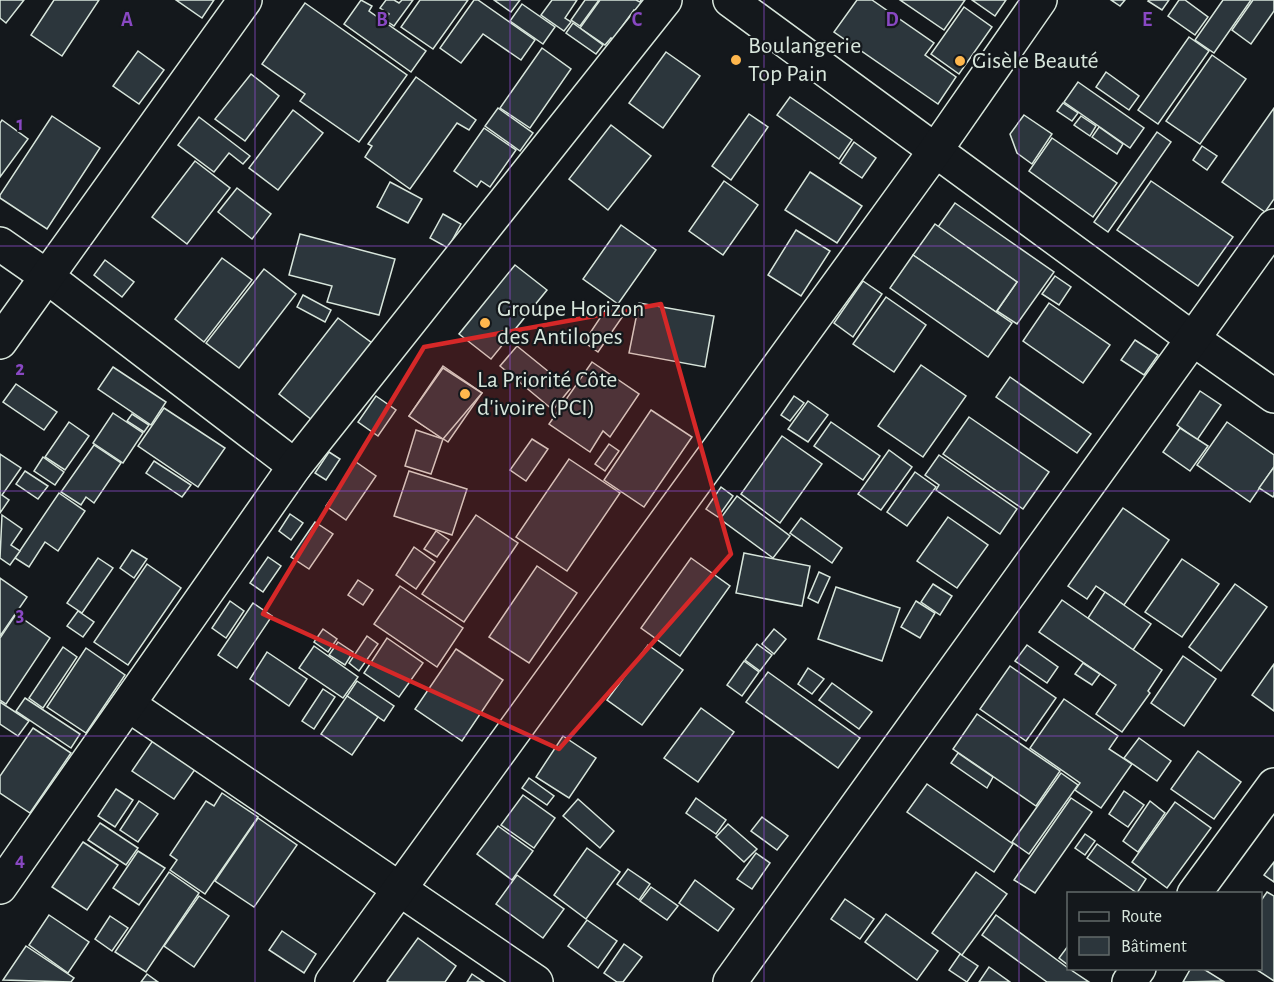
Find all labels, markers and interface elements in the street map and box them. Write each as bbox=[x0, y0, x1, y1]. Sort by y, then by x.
text: A bbox=[121, 10, 133, 30]
text: B bbox=[376, 10, 388, 30]
text: C bbox=[632, 10, 643, 30]
text: D bbox=[885, 10, 899, 30]
text: E bbox=[1142, 10, 1152, 30]
place label: Boulangerie Top Pain bbox=[748, 34, 861, 86]
place label: Gisèle Beauté bbox=[972, 49, 1099, 73]
marker: Boulangerie Top Pain bbox=[729, 53, 743, 67]
marker: Gisèle Beauté bbox=[953, 54, 967, 68]
text: 1 bbox=[16, 114, 24, 134]
place label: Groupe Horizon des Antilopes bbox=[497, 297, 644, 349]
marker: Groupe Horizon des Antilopes bbox=[478, 316, 492, 330]
text: 2 bbox=[15, 359, 25, 379]
place label: La Priorité Côte d'ivoire (PCI) bbox=[477, 368, 617, 420]
marker: La Priorité Côte d'ivoire (PCI) bbox=[458, 387, 472, 401]
text: 3 bbox=[16, 605, 24, 625]
text: 4 bbox=[15, 850, 25, 870]
legend bbox=[1067, 892, 1262, 970]
text: Route bbox=[1121, 908, 1162, 926]
text: Bâtiment bbox=[1121, 938, 1187, 956]

